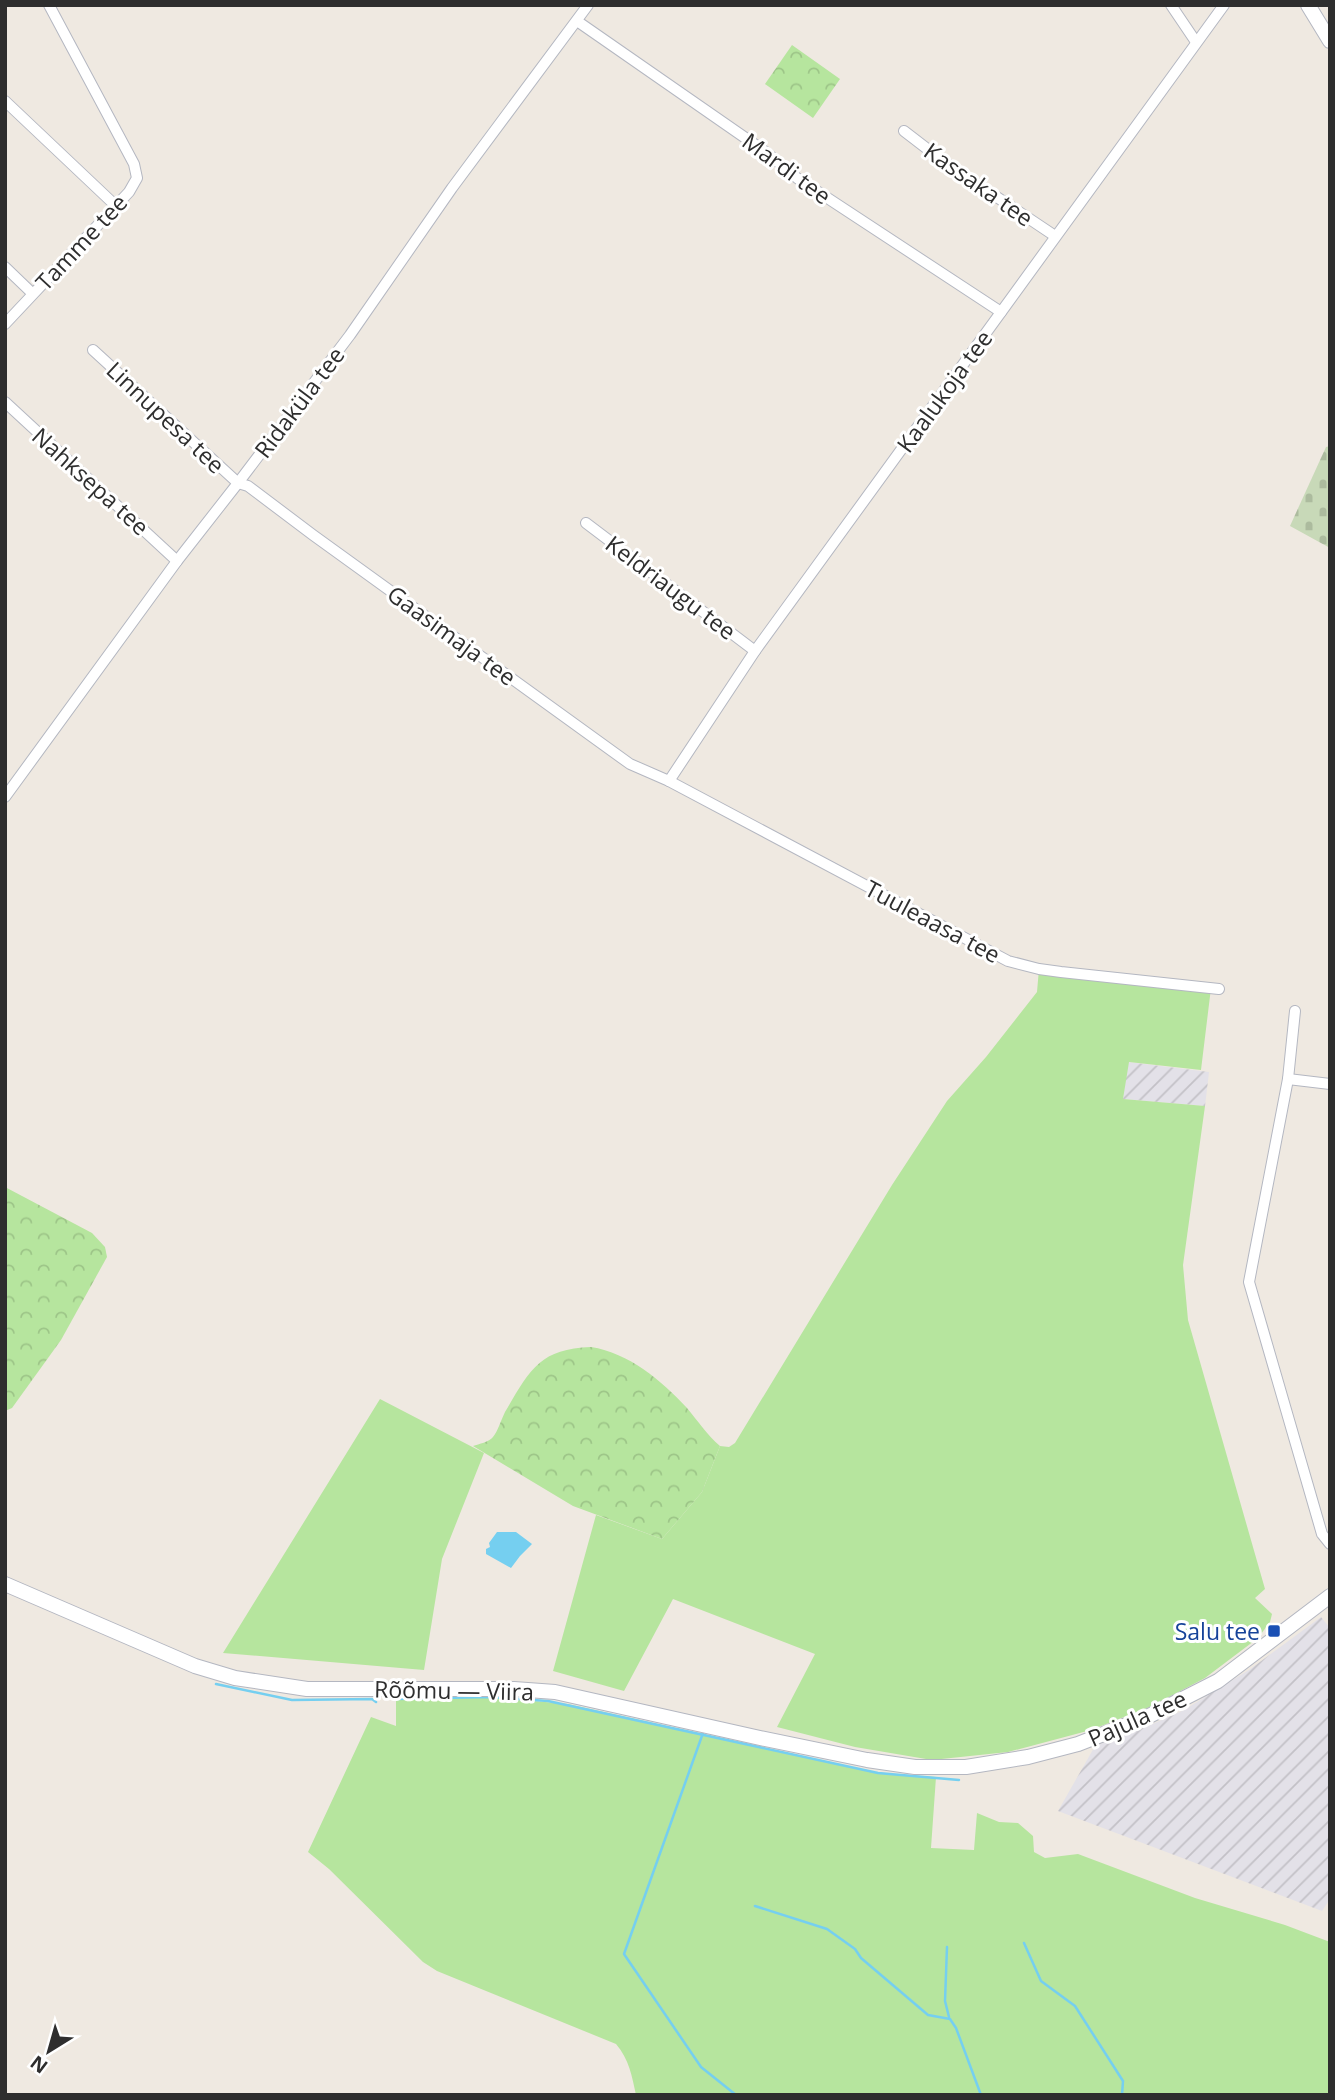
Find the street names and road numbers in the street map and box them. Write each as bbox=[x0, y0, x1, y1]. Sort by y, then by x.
street label: Mardi tee bbox=[736, 125, 838, 211]
street label: Kassaka tee bbox=[918, 135, 1040, 233]
street label: Tamme tee bbox=[28, 187, 134, 297]
street label: Kaalukoja tee bbox=[889, 323, 999, 459]
street label: Ridaküla tee bbox=[247, 340, 351, 464]
street label: Linnupesa tee bbox=[100, 354, 232, 480]
street label: Nahksepa tee bbox=[26, 420, 156, 542]
street label: Keldriaugu tee bbox=[599, 527, 743, 647]
street label: Gaasimaja tee bbox=[381, 577, 523, 693]
street label: Tuuleaasa tee bbox=[860, 872, 1006, 970]
street label: Rõõmu — Viira bbox=[374, 1673, 534, 1707]
street label: Pajula tee bbox=[1082, 1682, 1192, 1754]

